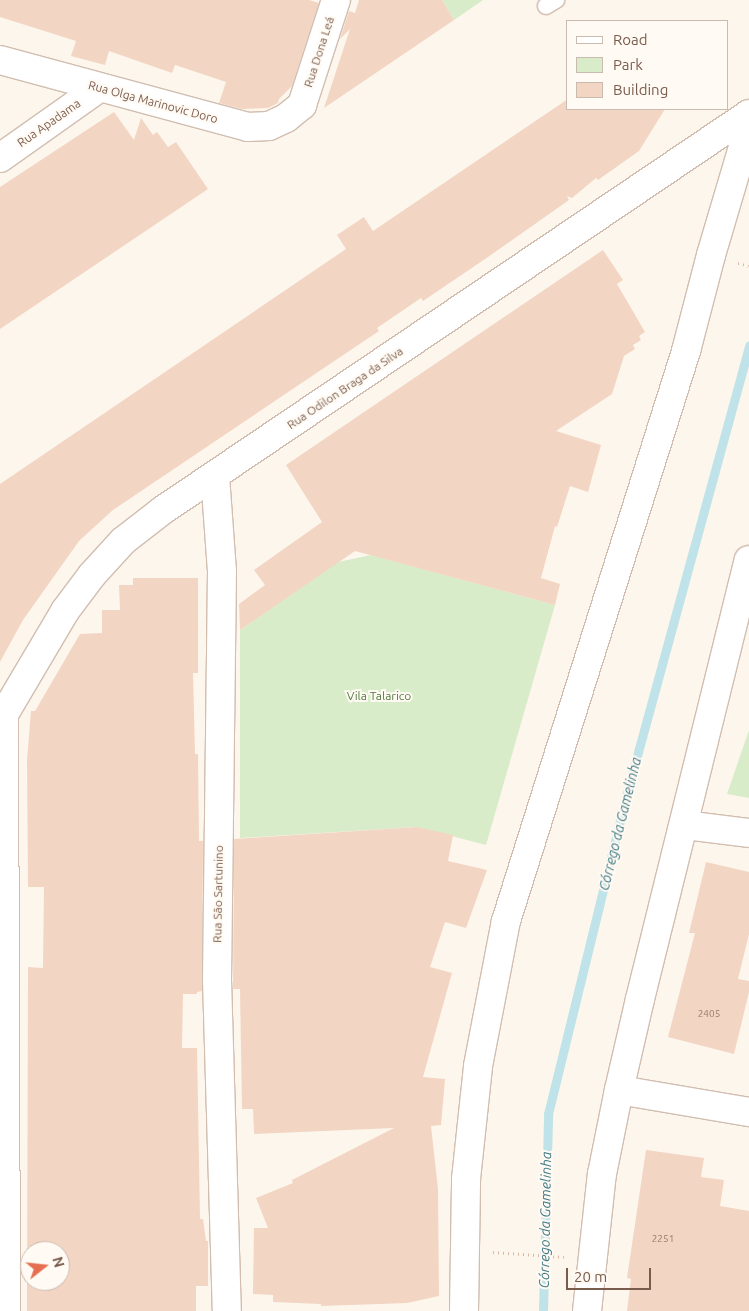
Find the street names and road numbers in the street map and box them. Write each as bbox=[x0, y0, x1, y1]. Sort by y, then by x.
street label: Rua Dona Leá bbox=[301, 15, 337, 89]
street label: Rua Olga Marinovic Doro bbox=[87, 78, 219, 126]
street label: Rua Apadama bbox=[15, 96, 83, 150]
street label: Rua Odilon Braga da Silva bbox=[284, 344, 406, 432]
street label: Rua São Sartunino bbox=[210, 845, 226, 943]

